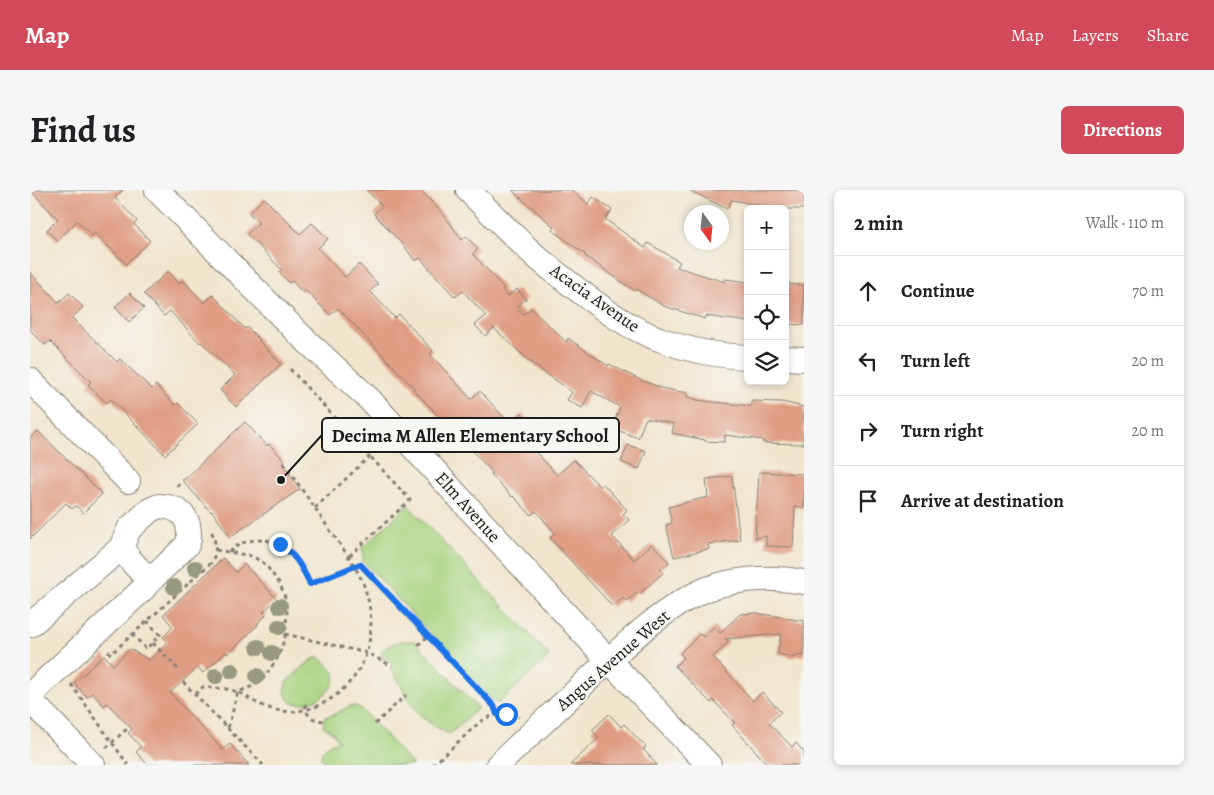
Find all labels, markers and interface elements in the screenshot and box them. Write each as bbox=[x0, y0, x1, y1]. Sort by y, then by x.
text: Map bbox=[25, 19, 69, 51]
text: Map bbox=[1011, 23, 1044, 47]
text: Layers bbox=[1072, 23, 1119, 47]
text: Share bbox=[1147, 23, 1189, 47]
text: Find us bbox=[30, 106, 136, 154]
button: Directions bbox=[1061, 106, 1184, 154]
north arrow bbox=[684, 205, 729, 250]
map controls bbox=[744, 205, 789, 385]
button: + bbox=[744, 205, 789, 250]
text: 2 min bbox=[854, 209, 903, 237]
text: Walk · 110 m bbox=[1086, 212, 1164, 234]
button: − bbox=[744, 250, 789, 295]
street label: Acacia Avenue bbox=[545, 258, 645, 338]
icon: ahead bbox=[854, 277, 882, 305]
text: Continue bbox=[901, 278, 975, 304]
text: 70 m bbox=[1132, 280, 1164, 302]
button: locate bbox=[744, 295, 789, 340]
button: layers bbox=[744, 340, 789, 385]
icon: left bbox=[854, 347, 882, 375]
text: Turn left bbox=[901, 348, 970, 374]
text: 20 m bbox=[1131, 350, 1164, 372]
icon: right bbox=[854, 417, 882, 445]
callout: Decima M Allen Elementary School bbox=[322, 418, 619, 452]
text: Turn right bbox=[901, 418, 983, 444]
text: 20 m bbox=[1131, 420, 1164, 442]
text: Decima M Allen Elementary School bbox=[331, 423, 609, 449]
street label: Elm Avenue bbox=[430, 467, 506, 547]
icon: arrive bbox=[854, 487, 882, 515]
text: Arrive at destination bbox=[901, 488, 1064, 514]
route end bbox=[269, 533, 292, 556]
street label: Angus Avenue West bbox=[550, 604, 675, 717]
route start bbox=[495, 703, 518, 726]

